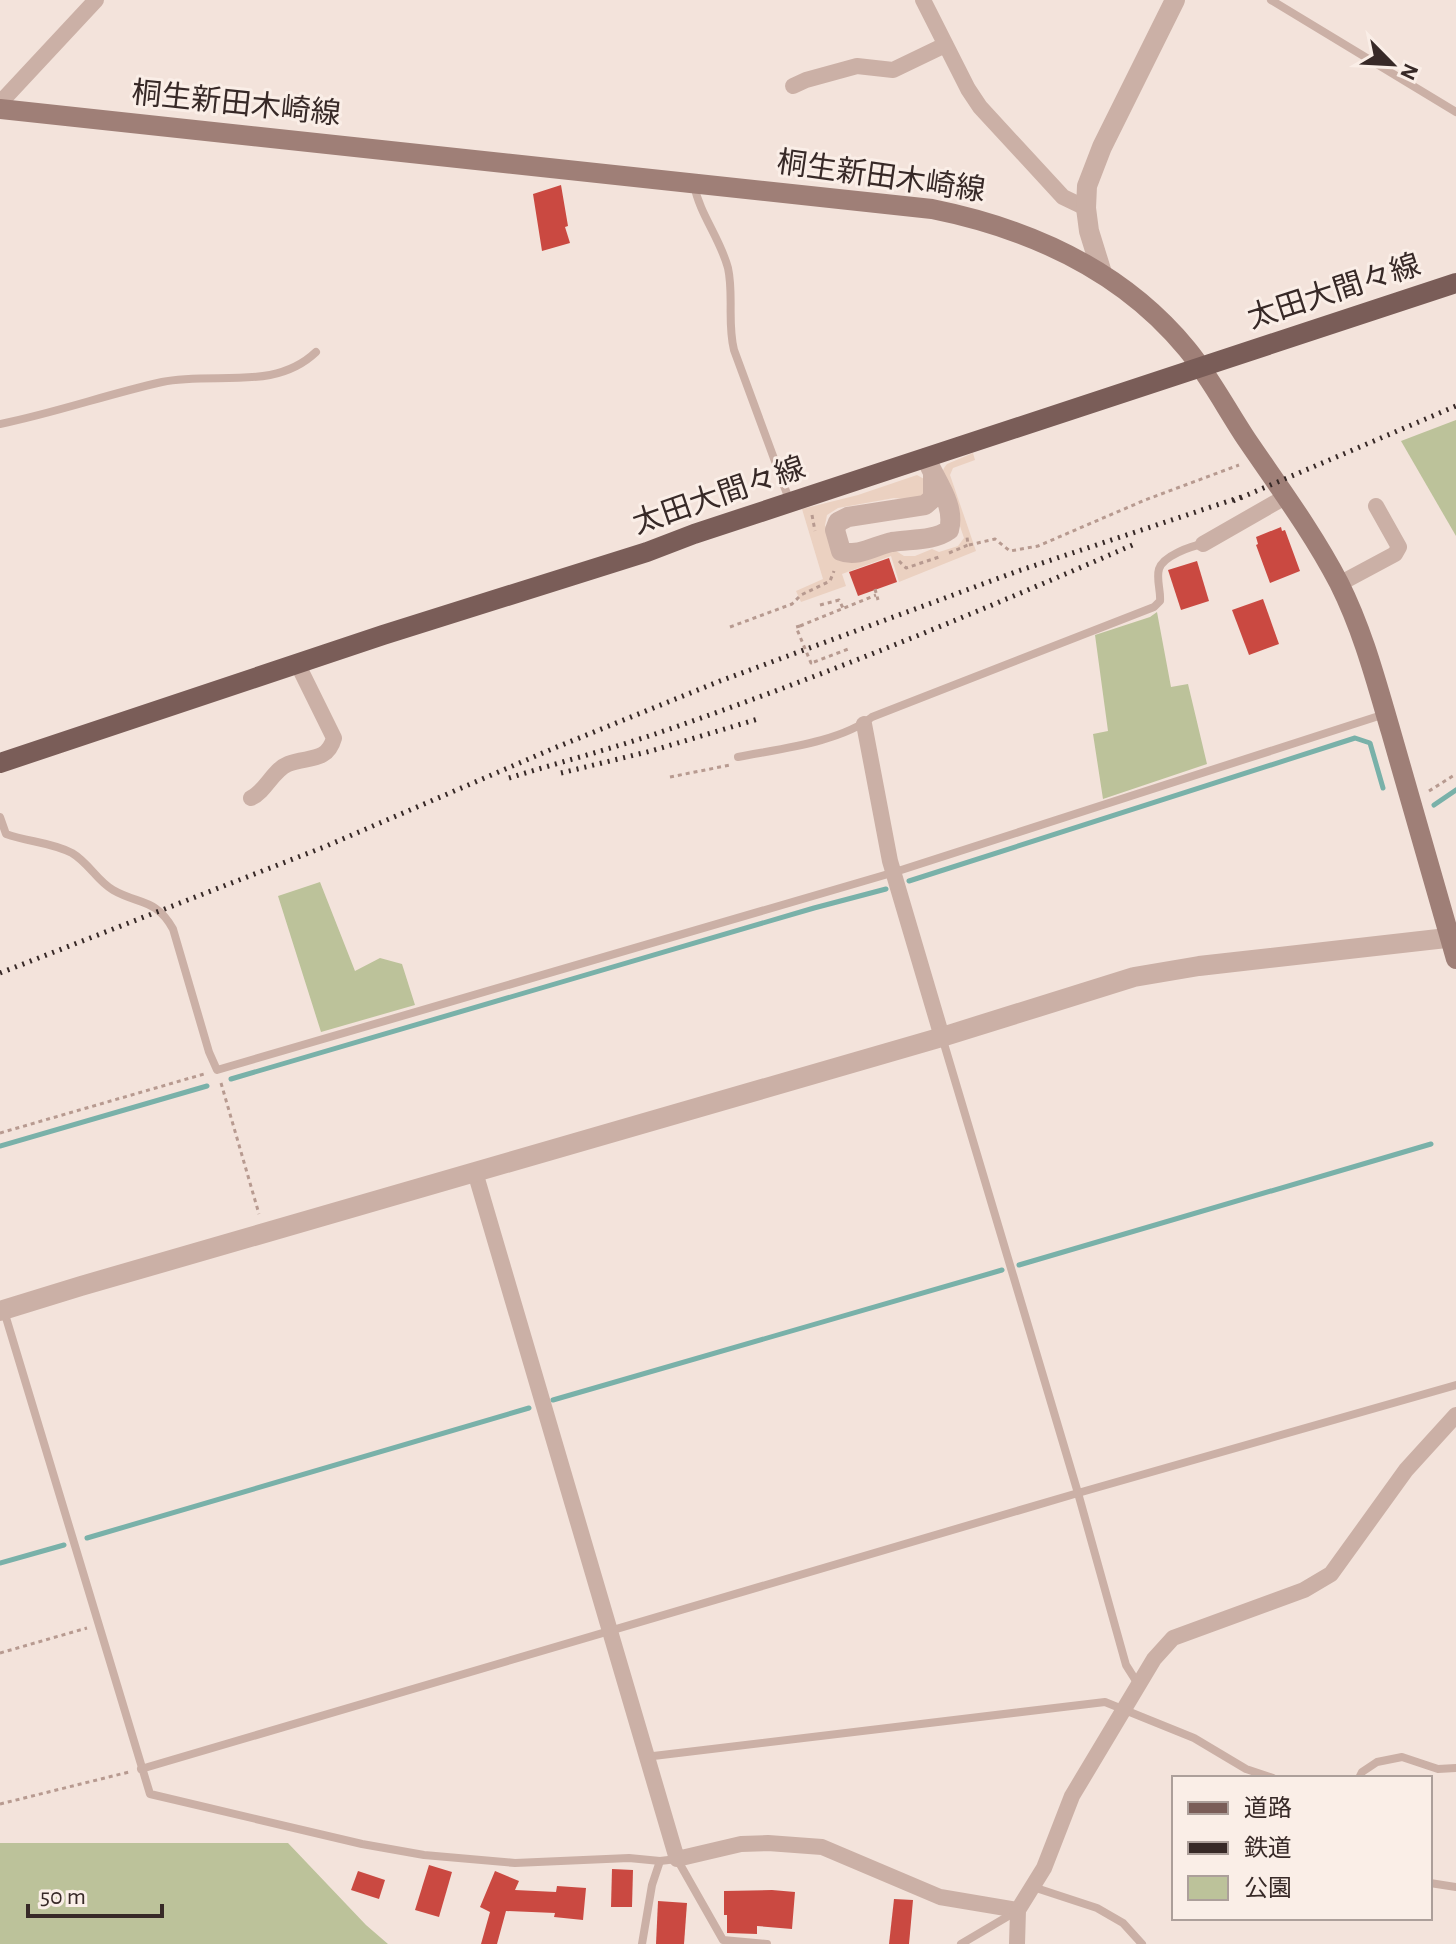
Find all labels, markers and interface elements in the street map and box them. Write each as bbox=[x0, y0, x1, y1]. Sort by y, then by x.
north arrow bbox=[1352, 24, 1432, 104]
text: N bbox=[1396, 60, 1423, 83]
street label: 桐生新田木崎線 bbox=[130, 76, 342, 130]
street label: 桐生新田木崎線 bbox=[775, 146, 987, 206]
street label: 太田大間々線 bbox=[1243, 248, 1424, 334]
street label: 太田大間々線 bbox=[628, 451, 809, 539]
legend bbox=[1172, 1776, 1432, 1920]
text: 道路 bbox=[1244, 1795, 1292, 1821]
text: 鉄道 bbox=[1244, 1835, 1292, 1861]
scale bar bbox=[28, 1868, 162, 1918]
text: 公園 bbox=[1244, 1876, 1292, 1901]
text: 50 m bbox=[40, 1885, 86, 1909]

